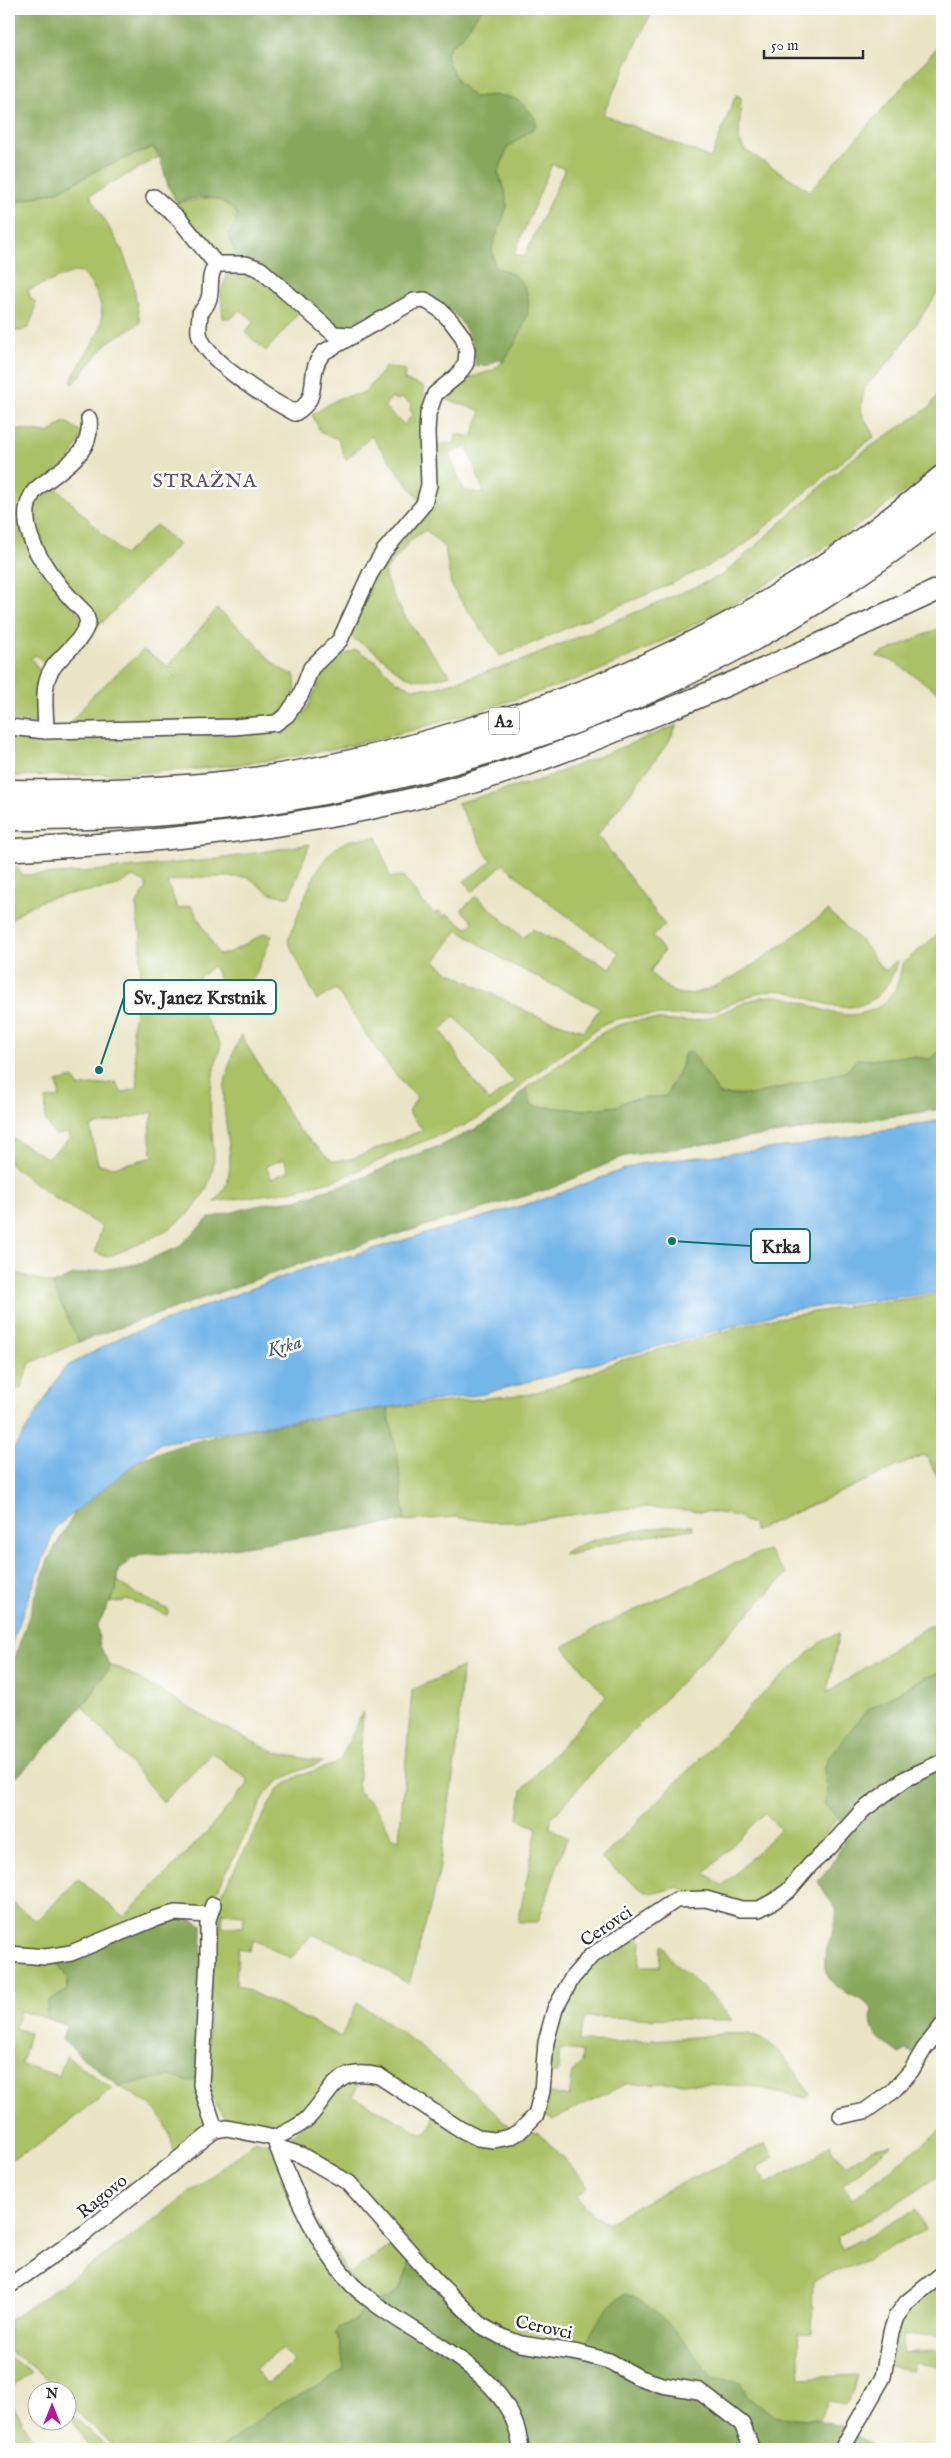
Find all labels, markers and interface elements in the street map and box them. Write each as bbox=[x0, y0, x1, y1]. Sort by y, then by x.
scale bar bbox=[764, 28, 862, 60]
text: 50 m bbox=[771, 36, 799, 55]
district label: STRAŽNA bbox=[153, 469, 257, 494]
road number: A2 bbox=[489, 708, 519, 734]
callout: Sv. Janez Krstnik bbox=[124, 980, 276, 1014]
text: Sv. Janez Krstnik bbox=[134, 987, 267, 1011]
callout: Krka bbox=[751, 1229, 810, 1263]
text: Krka bbox=[761, 1236, 801, 1260]
water label: Krka bbox=[264, 1331, 304, 1363]
street label: Cerovci bbox=[576, 1901, 637, 1953]
street label: Ragovo bbox=[73, 2170, 133, 2224]
street label: Cerovci bbox=[513, 2311, 574, 2346]
north arrow bbox=[28, 2380, 78, 2430]
text: N bbox=[45, 2385, 58, 2403]

